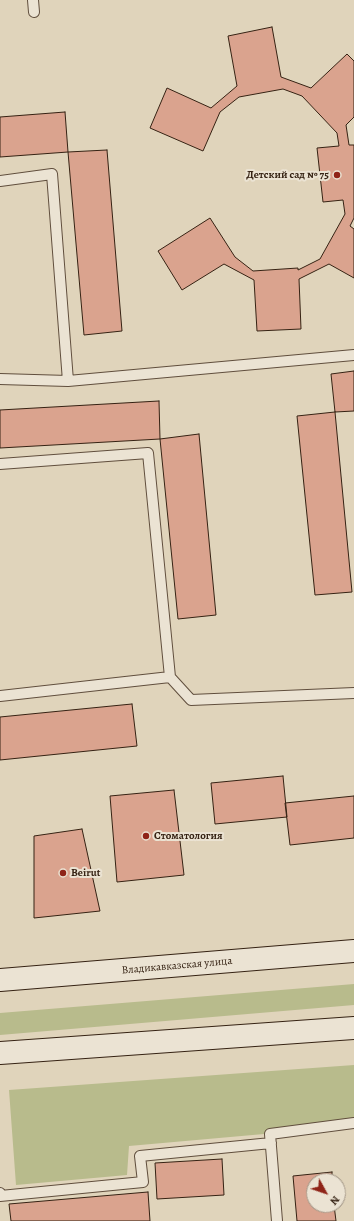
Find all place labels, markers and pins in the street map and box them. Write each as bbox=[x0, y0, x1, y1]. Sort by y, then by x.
place label: Детский сад № 75 bbox=[246, 168, 329, 182]
marker: Детский сад № 75 bbox=[332, 170, 342, 180]
place label: Стоматология bbox=[154, 829, 223, 843]
marker: Стоматология bbox=[141, 831, 151, 841]
place label: Beirut bbox=[71, 866, 100, 880]
marker: Beirut bbox=[58, 868, 68, 878]

